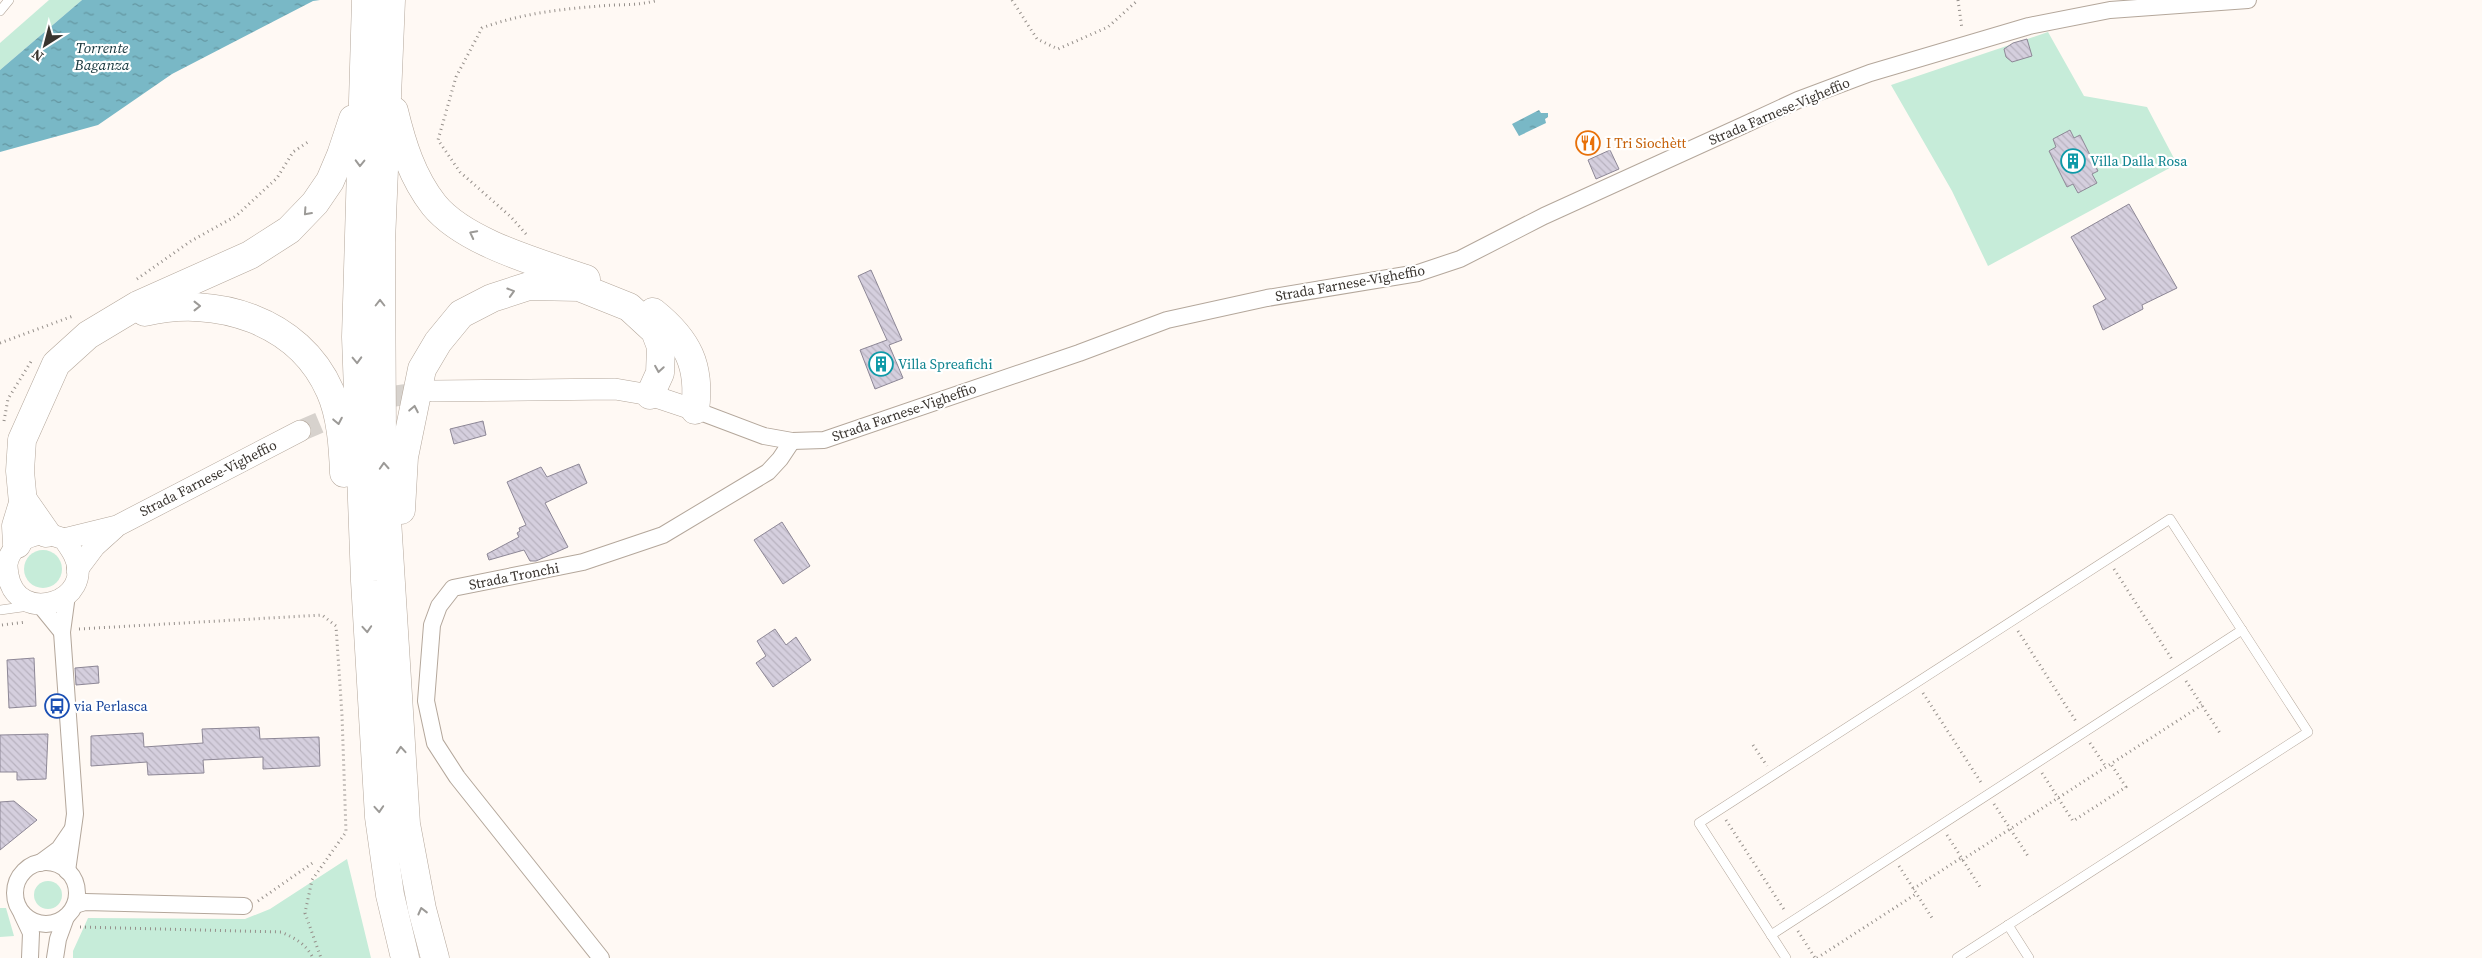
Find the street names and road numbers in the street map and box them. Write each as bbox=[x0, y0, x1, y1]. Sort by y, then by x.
street label: Strada Farnese-Vigheffio bbox=[1705, 72, 1853, 150]
street label: Strada Farnese-Vigheffio bbox=[1274, 260, 1427, 306]
street label: Strada Farnese-Vigheffio bbox=[829, 378, 979, 446]
street label: Strada Farnese-Vigheffio bbox=[136, 435, 280, 521]
street label: Strada Tronchi bbox=[467, 557, 561, 595]

